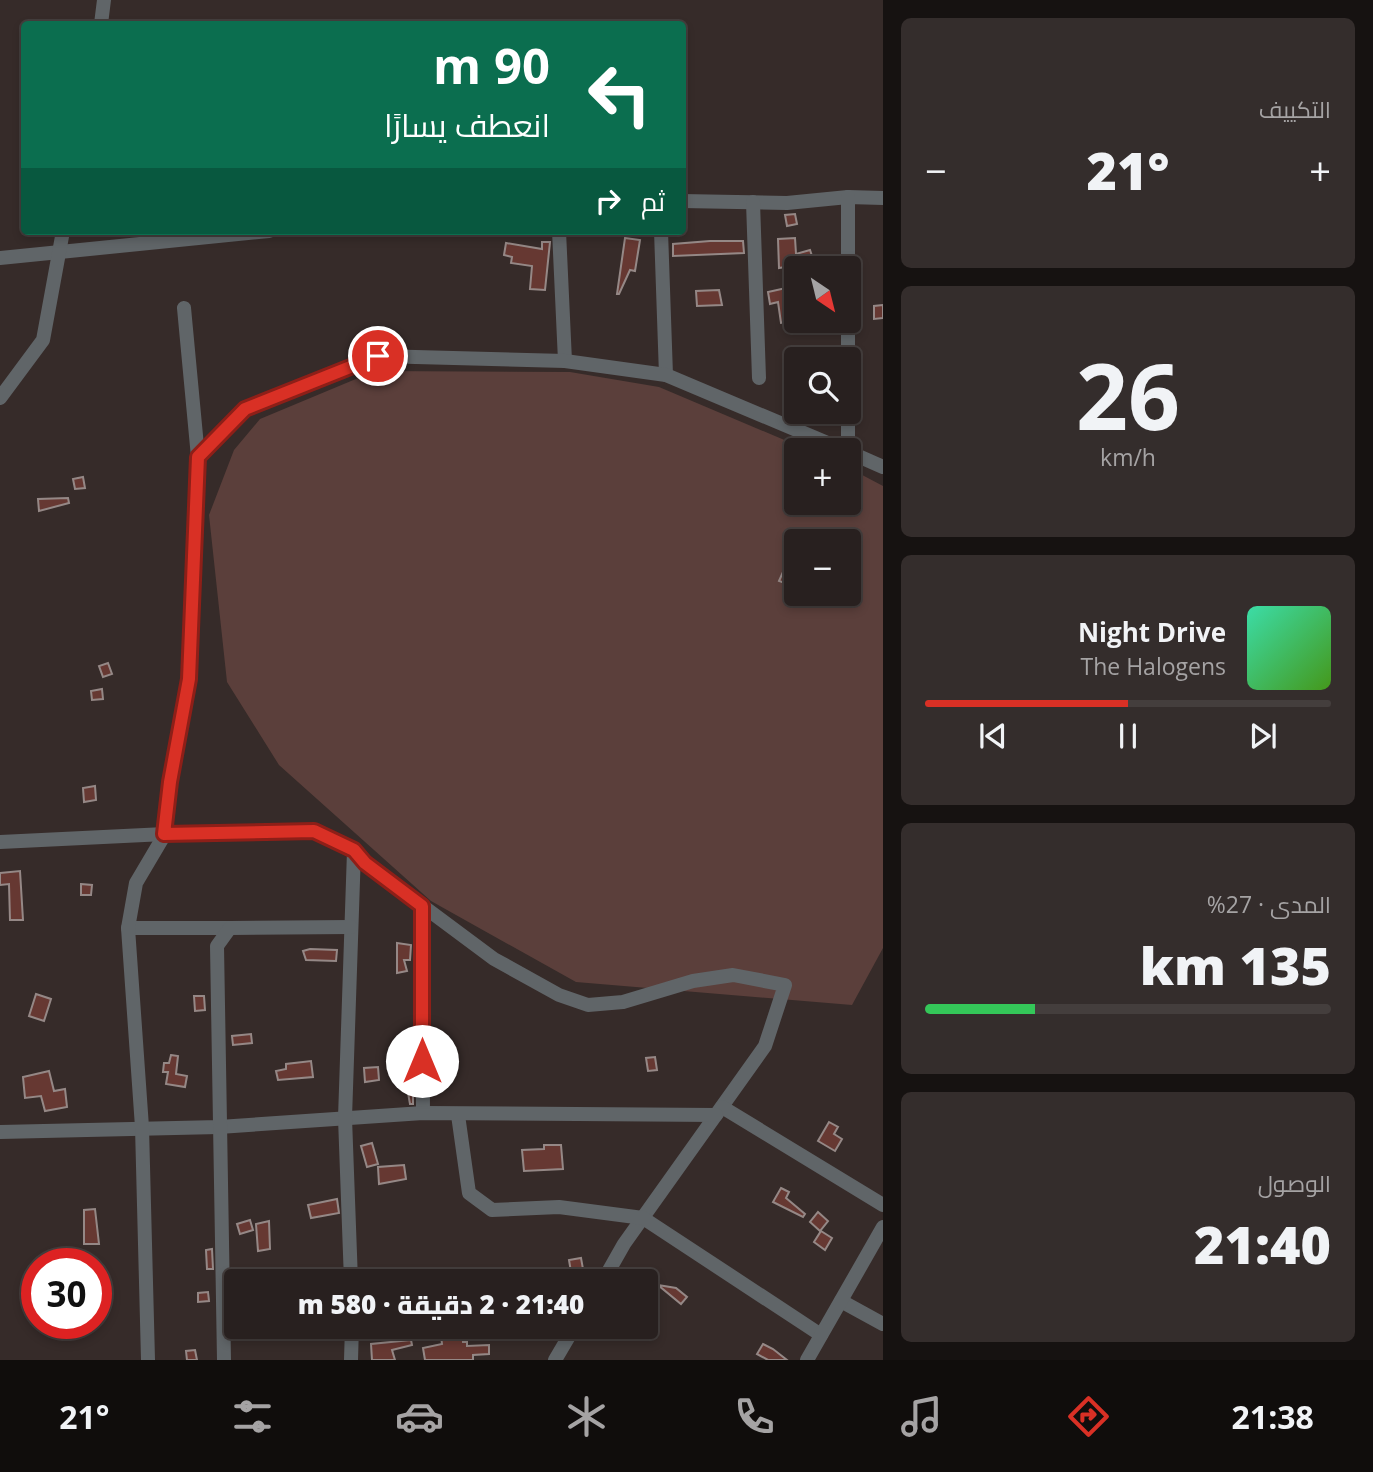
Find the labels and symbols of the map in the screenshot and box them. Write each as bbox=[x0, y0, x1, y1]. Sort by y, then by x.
north arrow bbox=[784, 256, 861, 332]
pin bbox=[348, 326, 408, 386]
position arrow bbox=[385, 1024, 459, 1098]
speed limit sign: 30 bbox=[21, 1248, 112, 1339]

